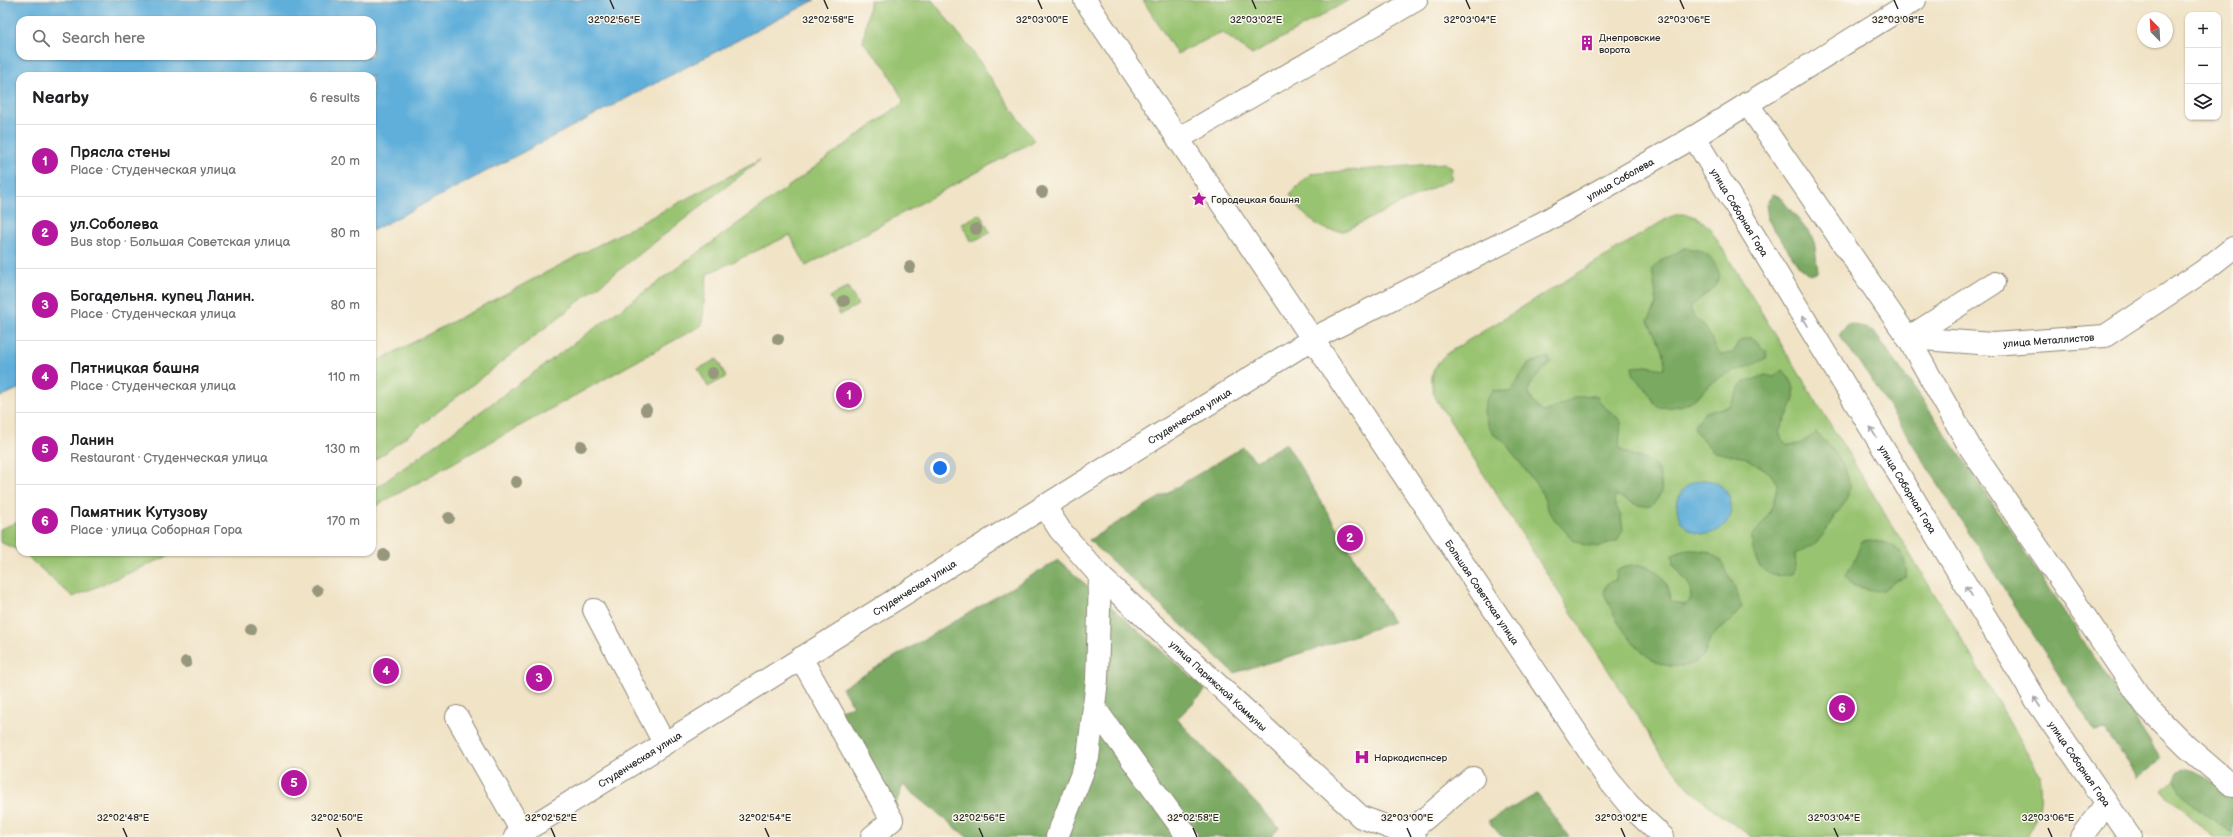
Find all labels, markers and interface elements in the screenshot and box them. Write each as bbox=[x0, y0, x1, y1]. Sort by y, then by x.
north arrow bbox=[2137, 12, 2173, 48]
map controls bbox=[2185, 12, 2221, 120]
button: + bbox=[2185, 12, 2221, 48]
text: 32°02'56"E bbox=[588, 14, 641, 26]
text: 32°02'58"E bbox=[802, 14, 855, 26]
text: 32°03'00"E bbox=[1016, 14, 1069, 26]
text: 32°03'02"E bbox=[1230, 14, 1283, 26]
text: 32°03'04"E bbox=[1444, 14, 1497, 26]
text: 32°03'06"E bbox=[1658, 14, 1711, 26]
text: 32°03'08"E bbox=[1872, 14, 1925, 26]
search box bbox=[16, 16, 376, 60]
icon: search bbox=[30, 27, 52, 49]
text: Search here bbox=[62, 29, 145, 48]
place label: Днепровские ворота bbox=[1599, 32, 1661, 56]
building icon: Днепровские ворота bbox=[1578, 34, 1596, 52]
button: − bbox=[2185, 48, 2221, 84]
button: layers bbox=[2185, 84, 2221, 120]
text: Nearby bbox=[32, 88, 89, 108]
text: 6 results bbox=[310, 90, 360, 106]
text: Прясла стены bbox=[70, 143, 170, 162]
text: 1 bbox=[42, 153, 48, 169]
text: 20 m bbox=[330, 153, 360, 169]
street label: улица Соболева bbox=[1585, 156, 1656, 204]
text: Place · Студенческая улица bbox=[70, 162, 236, 178]
street label: улица Соборная Гора bbox=[1707, 166, 1770, 259]
place icon: Городецкая башня bbox=[1190, 190, 1208, 208]
place label: Городецкая башня bbox=[1211, 194, 1300, 206]
text: ул.Соболева bbox=[70, 215, 158, 234]
text: 2 bbox=[41, 225, 49, 241]
text: 80 m bbox=[331, 225, 360, 241]
text: Bus stop · Большая Советская улица bbox=[70, 234, 290, 250]
text: Богадельня. купец Ланин. bbox=[70, 287, 254, 306]
text: 3 bbox=[41, 297, 49, 313]
text: 80 m bbox=[331, 297, 360, 313]
text: Place · Студенческая улица bbox=[70, 306, 236, 322]
one-way arrow bbox=[1801, 315, 1809, 327]
street label: улица Металлистов bbox=[2003, 332, 2096, 350]
text: Пятницкая башня bbox=[70, 359, 199, 378]
text: 4 bbox=[41, 369, 49, 385]
text: 110 m bbox=[328, 369, 360, 385]
text: Place · Студенческая улица bbox=[70, 378, 236, 394]
pin: 1 bbox=[836, 380, 862, 410]
street label: Студенческая улица bbox=[1146, 386, 1234, 447]
one-way arrow bbox=[1868, 426, 1876, 438]
text: Ланин bbox=[70, 431, 114, 450]
text: 5 bbox=[41, 441, 49, 457]
text: 130 m bbox=[325, 441, 360, 457]
street label: улица Соборная Гора bbox=[1876, 443, 1938, 536]
text: Restaurant · Студенческая улица bbox=[70, 450, 268, 466]
your location bbox=[930, 458, 950, 478]
text: Памятник Кутузову bbox=[70, 503, 208, 522]
text: 6 bbox=[41, 513, 49, 529]
text: 170 m bbox=[327, 513, 360, 529]
text: Place · улица Соборная Гора bbox=[70, 522, 243, 538]
pin: 2 bbox=[1337, 523, 1363, 553]
street label: Большая Советская улица bbox=[1442, 538, 1521, 647]
street label: Студенческая улица bbox=[871, 558, 959, 619]
one-way arrow bbox=[1965, 585, 1973, 597]
street label: улица Парижской Коммуны bbox=[1167, 638, 1269, 734]
pin: 4 bbox=[373, 656, 399, 686]
pin: 3 bbox=[526, 663, 552, 693]
pin: 6 bbox=[1829, 693, 1855, 723]
one-way arrow bbox=[2033, 697, 2041, 708]
street label: улица Соборная Гора bbox=[2045, 719, 2112, 809]
street label: Студенческая улица bbox=[596, 729, 684, 791]
hospital icon: Наркодиспнсер bbox=[1353, 748, 1371, 766]
place label: Наркодиспнсер bbox=[1374, 752, 1448, 764]
pin: 5 bbox=[281, 768, 307, 798]
text: 32°02'48"E bbox=[97, 812, 150, 824]
text: 32°02'50"E bbox=[311, 812, 364, 824]
text: 32°02'52"E bbox=[525, 812, 578, 824]
text: 32°02'54"E bbox=[739, 812, 792, 824]
text: 32°02'56"E bbox=[953, 812, 1006, 824]
text: 32°02'58"E bbox=[1167, 812, 1220, 824]
text: 32°03'00"E bbox=[1381, 812, 1434, 824]
text: 32°03'02"E bbox=[1595, 812, 1648, 824]
text: 32°03'04"E bbox=[1808, 812, 1861, 824]
text: 32°03'06"E bbox=[2022, 812, 2075, 824]

